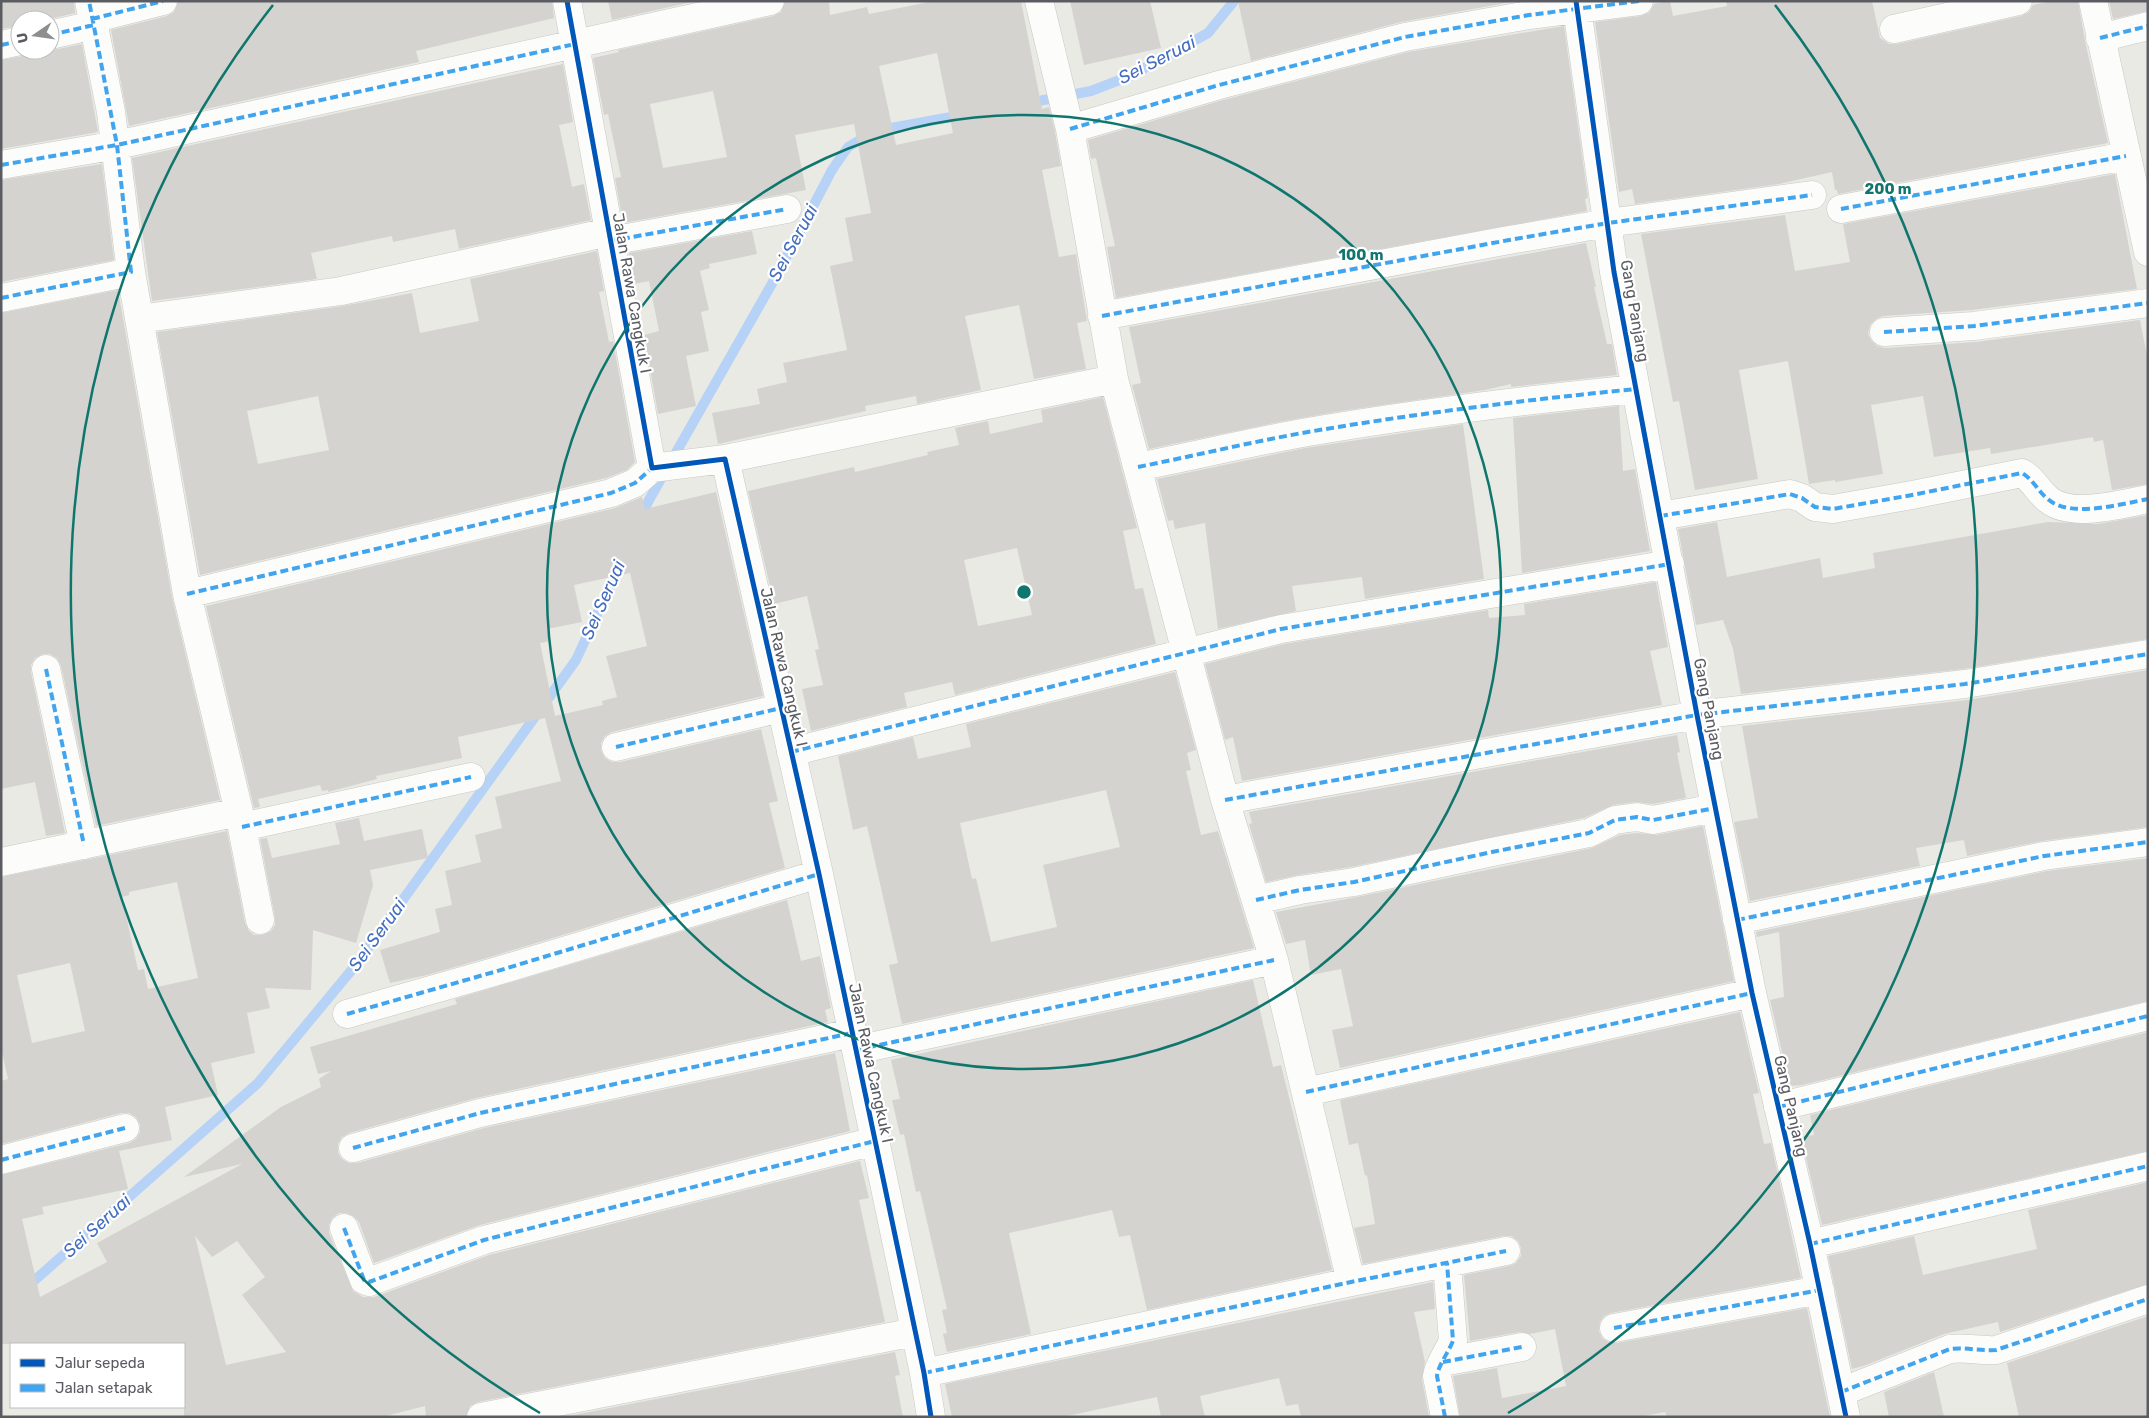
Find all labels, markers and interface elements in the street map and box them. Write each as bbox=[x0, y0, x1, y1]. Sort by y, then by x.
north arrow bbox=[10, 10, 60, 60]
text: U bbox=[13, 31, 32, 45]
water label: Sei Seruai bbox=[1115, 31, 1200, 89]
text: 200 m bbox=[1864, 180, 1912, 198]
water label: Sei Seruai bbox=[764, 200, 823, 285]
street label: Jalan Rawa Cangkuk I bbox=[609, 211, 655, 375]
text: 100 m bbox=[1339, 246, 1383, 264]
street label: Gang Panjang bbox=[1617, 258, 1653, 364]
water label: Sei Seruai bbox=[576, 557, 630, 643]
centre of rings bbox=[1015, 583, 1033, 601]
street label: Jalan Rawa Cangkuk I bbox=[756, 586, 812, 748]
street label: Gang Panjang bbox=[1690, 656, 1728, 762]
water label: Sei Seruai bbox=[343, 894, 411, 975]
street label: Jalan Rawa Cangkuk I bbox=[845, 981, 897, 1145]
street label: Gang Panjang bbox=[1770, 1053, 1812, 1159]
water label: Sei Seruai bbox=[58, 1189, 136, 1262]
legend bbox=[10, 1343, 185, 1408]
text: Jalur sepeda bbox=[55, 1354, 145, 1372]
text: Jalan setapak bbox=[55, 1379, 153, 1397]

